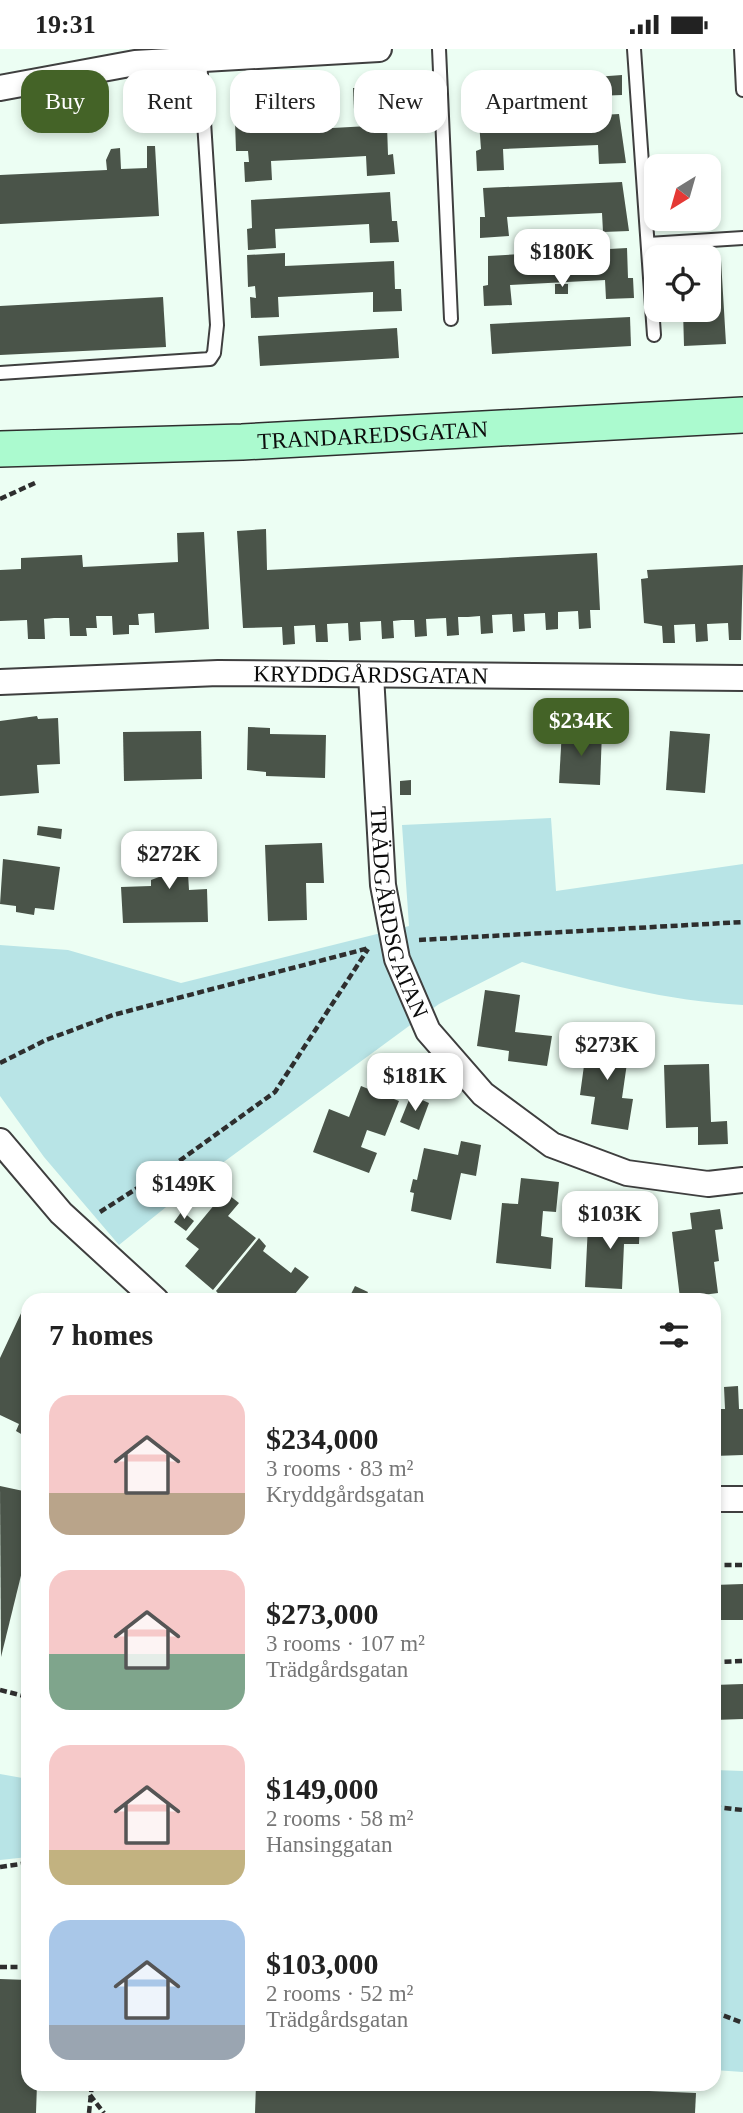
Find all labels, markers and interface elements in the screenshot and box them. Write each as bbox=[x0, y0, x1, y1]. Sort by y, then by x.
text: 19:31 bbox=[35, 10, 96, 39]
chip: Buy bbox=[21, 70, 109, 133]
chip: Rent bbox=[123, 70, 216, 133]
chip: Filters bbox=[230, 70, 340, 133]
chip: New bbox=[354, 70, 447, 133]
chip: Apartment bbox=[461, 70, 612, 133]
north arrow bbox=[644, 154, 721, 231]
map controls bbox=[644, 154, 721, 322]
pin: $180K bbox=[513, 229, 611, 289]
text: $180K bbox=[530, 239, 594, 264]
button: locate bbox=[644, 245, 721, 322]
street label: TRANDAREDSGATAN bbox=[257, 417, 489, 454]
street label: KRYDDGÅRDSGATAN bbox=[253, 661, 489, 689]
pin: $234K bbox=[532, 699, 630, 758]
text: $234K bbox=[549, 708, 613, 733]
street label: TRÄDGÅRDSGATAN bbox=[366, 806, 433, 1022]
pin: $272K bbox=[120, 831, 218, 891]
text: $272K bbox=[137, 841, 201, 866]
pin: $273K bbox=[558, 1023, 656, 1082]
text: $273K bbox=[575, 1032, 639, 1057]
pin: $181K bbox=[366, 1053, 464, 1113]
text: $181K bbox=[383, 1063, 447, 1088]
pin: $149K bbox=[135, 1161, 233, 1221]
text: $149K bbox=[152, 1171, 216, 1196]
pin: $103K bbox=[561, 1191, 659, 1251]
text: $103K bbox=[578, 1201, 642, 1226]
icon: filters bbox=[655, 1316, 693, 1354]
text: 7 homes bbox=[49, 1318, 153, 1351]
text: $234,000 bbox=[266, 1422, 379, 1455]
icon: home bbox=[105, 1423, 189, 1507]
text: 3 rooms · 83 m² bbox=[266, 1456, 413, 1481]
text: Kryddgårdsgatan bbox=[266, 1482, 424, 1507]
text: $273,000 bbox=[266, 1597, 379, 1630]
icon: home bbox=[105, 1598, 189, 1682]
text: 3 rooms · 107 m² bbox=[266, 1631, 425, 1656]
text: Trädgårdsgatan bbox=[266, 1657, 408, 1682]
text: $149,000 bbox=[266, 1772, 379, 1805]
icon: home bbox=[105, 1773, 189, 1857]
text: 2 rooms · 58 m² bbox=[266, 1806, 413, 1831]
text: Hansinggatan bbox=[266, 1832, 392, 1857]
text: $103,000 bbox=[266, 1947, 379, 1980]
icon: home bbox=[105, 1948, 189, 2032]
text: 2 rooms · 52 m² bbox=[266, 1981, 413, 2006]
text: Trädgårdsgatan bbox=[266, 2007, 408, 2032]

